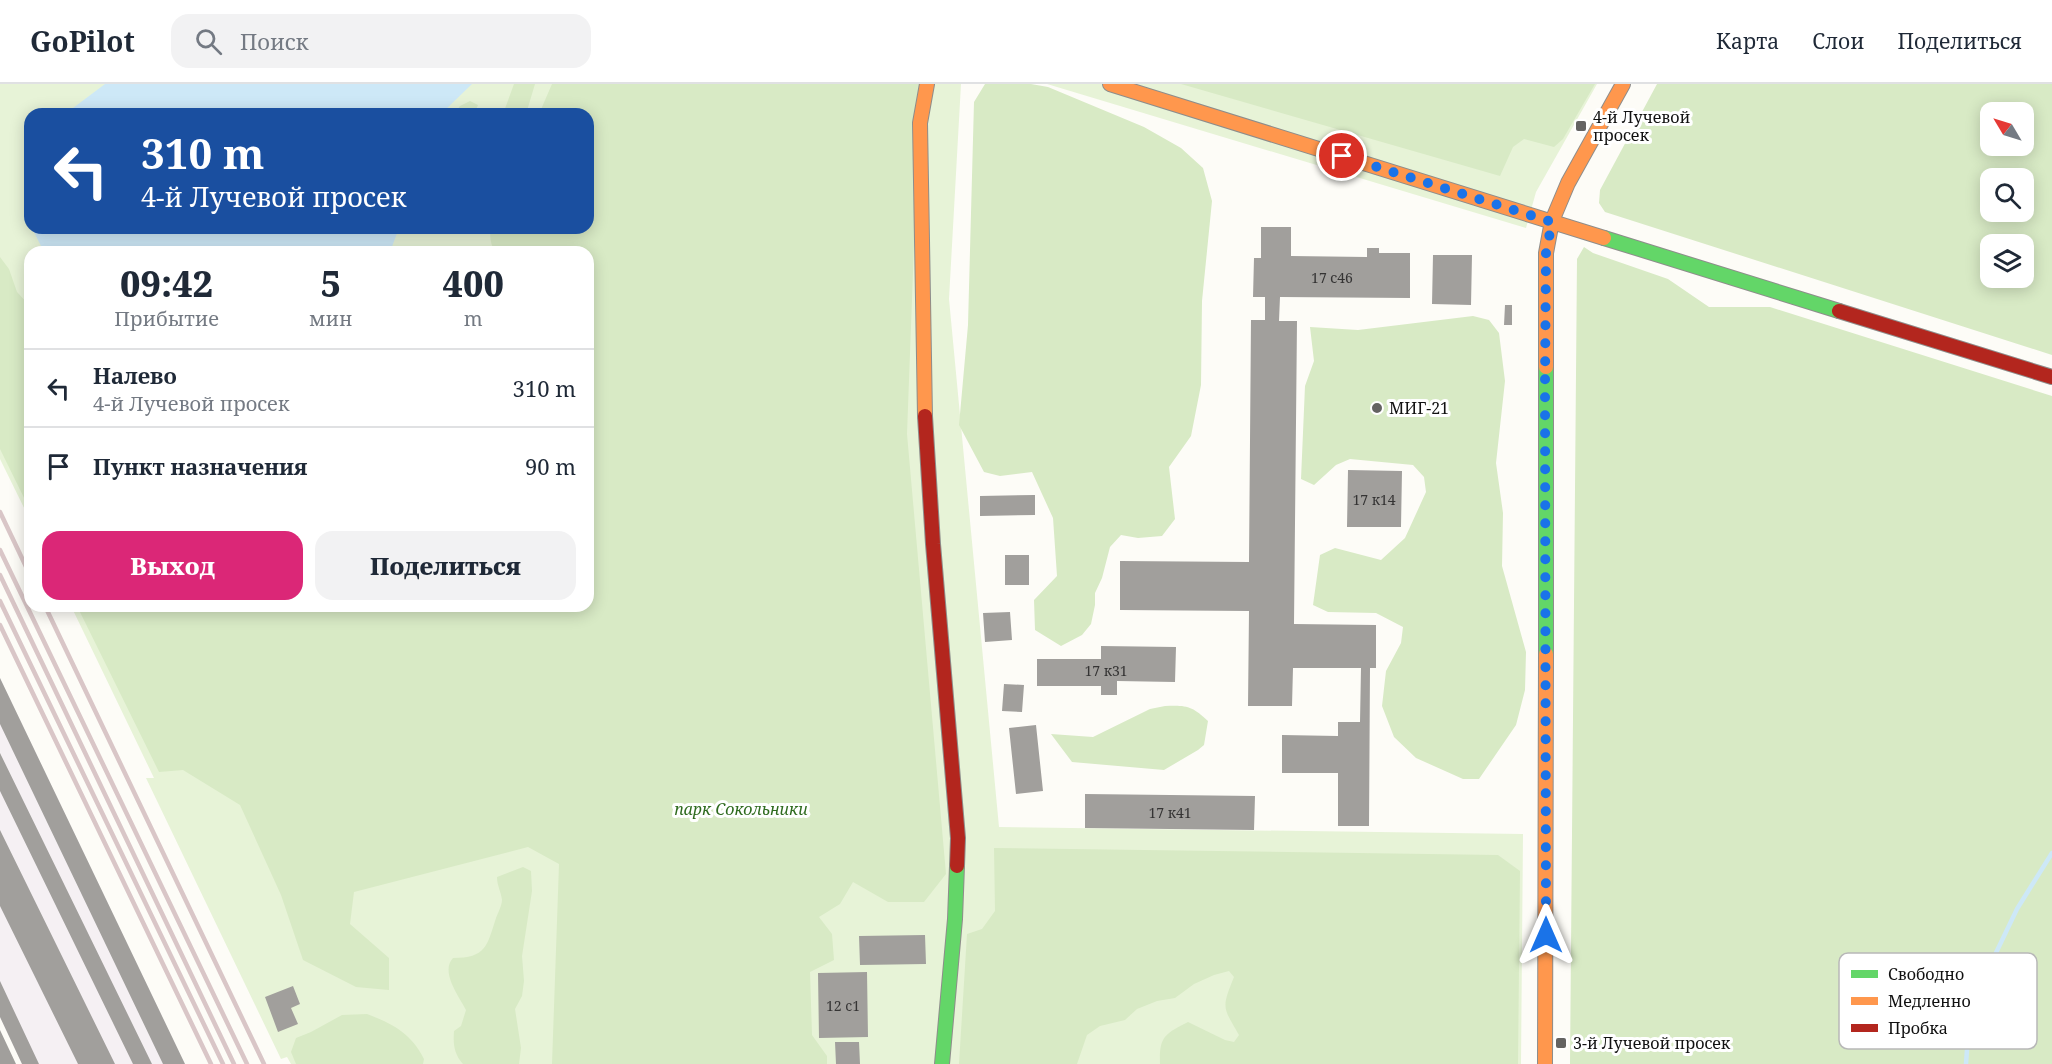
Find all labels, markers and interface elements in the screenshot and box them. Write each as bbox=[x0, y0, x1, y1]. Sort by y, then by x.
search box bbox=[171, 14, 591, 68]
text: GoPilot bbox=[30, 22, 135, 60]
icon: search bbox=[192, 25, 225, 58]
text: Поиск bbox=[240, 26, 309, 56]
text: Карта bbox=[1716, 27, 1779, 55]
text: Слои bbox=[1812, 27, 1864, 55]
text: Поделиться bbox=[1897, 27, 2022, 55]
north arrow bbox=[1980, 102, 2034, 156]
map controls bbox=[1980, 102, 2034, 288]
place label: 4-й Лучевой просек bbox=[1593, 106, 1690, 146]
marker: 4-й Лучевой просек bbox=[1574, 119, 1588, 133]
text: 310 m bbox=[141, 124, 265, 181]
pin bbox=[1316, 130, 1367, 181]
icon: left bbox=[42, 132, 120, 210]
icon: arrive bbox=[1325, 139, 1358, 172]
button: search bbox=[1980, 168, 2034, 222]
text: 4-й Лучевой просек bbox=[141, 178, 406, 215]
button: layers bbox=[1980, 234, 2034, 288]
text: 09:42 bbox=[120, 259, 213, 308]
text: 5 bbox=[321, 259, 341, 308]
text: 400 bbox=[443, 259, 504, 308]
house number: 17 с46 bbox=[1311, 268, 1353, 287]
text: Прибытие bbox=[114, 305, 219, 332]
text: мин bbox=[309, 305, 352, 332]
text: m bbox=[464, 305, 483, 332]
text: Налево bbox=[93, 360, 177, 390]
icon: left bbox=[42, 372, 75, 405]
text: 310 m bbox=[513, 373, 576, 403]
text: 4-й Лучевой просек bbox=[93, 390, 290, 417]
place label: МИГ-21 bbox=[1389, 397, 1449, 419]
marker: МИГ-21 bbox=[1370, 401, 1384, 415]
icon: arrive bbox=[42, 450, 75, 483]
text: Пункт назначения bbox=[93, 451, 307, 481]
text: 90 m bbox=[525, 451, 576, 481]
house number: 17 к14 bbox=[1352, 490, 1396, 509]
button: Выход bbox=[42, 531, 303, 600]
button: Поделиться bbox=[315, 531, 576, 600]
house number: 17 к31 bbox=[1084, 661, 1128, 680]
park label: парк Сокольники bbox=[674, 798, 808, 820]
house number: 17 к41 bbox=[1148, 803, 1192, 822]
position arrow bbox=[1514, 903, 1578, 967]
legend bbox=[1839, 953, 2037, 1049]
text: Свободно bbox=[1888, 963, 1964, 985]
text: Медленно bbox=[1888, 990, 1971, 1012]
house number: 12 c1 bbox=[826, 996, 860, 1015]
text: Пробка bbox=[1888, 1017, 1948, 1039]
place label: 3-й Лучевой просек bbox=[1573, 1032, 1731, 1054]
marker: 3-й Лучевой просек bbox=[1554, 1036, 1568, 1050]

